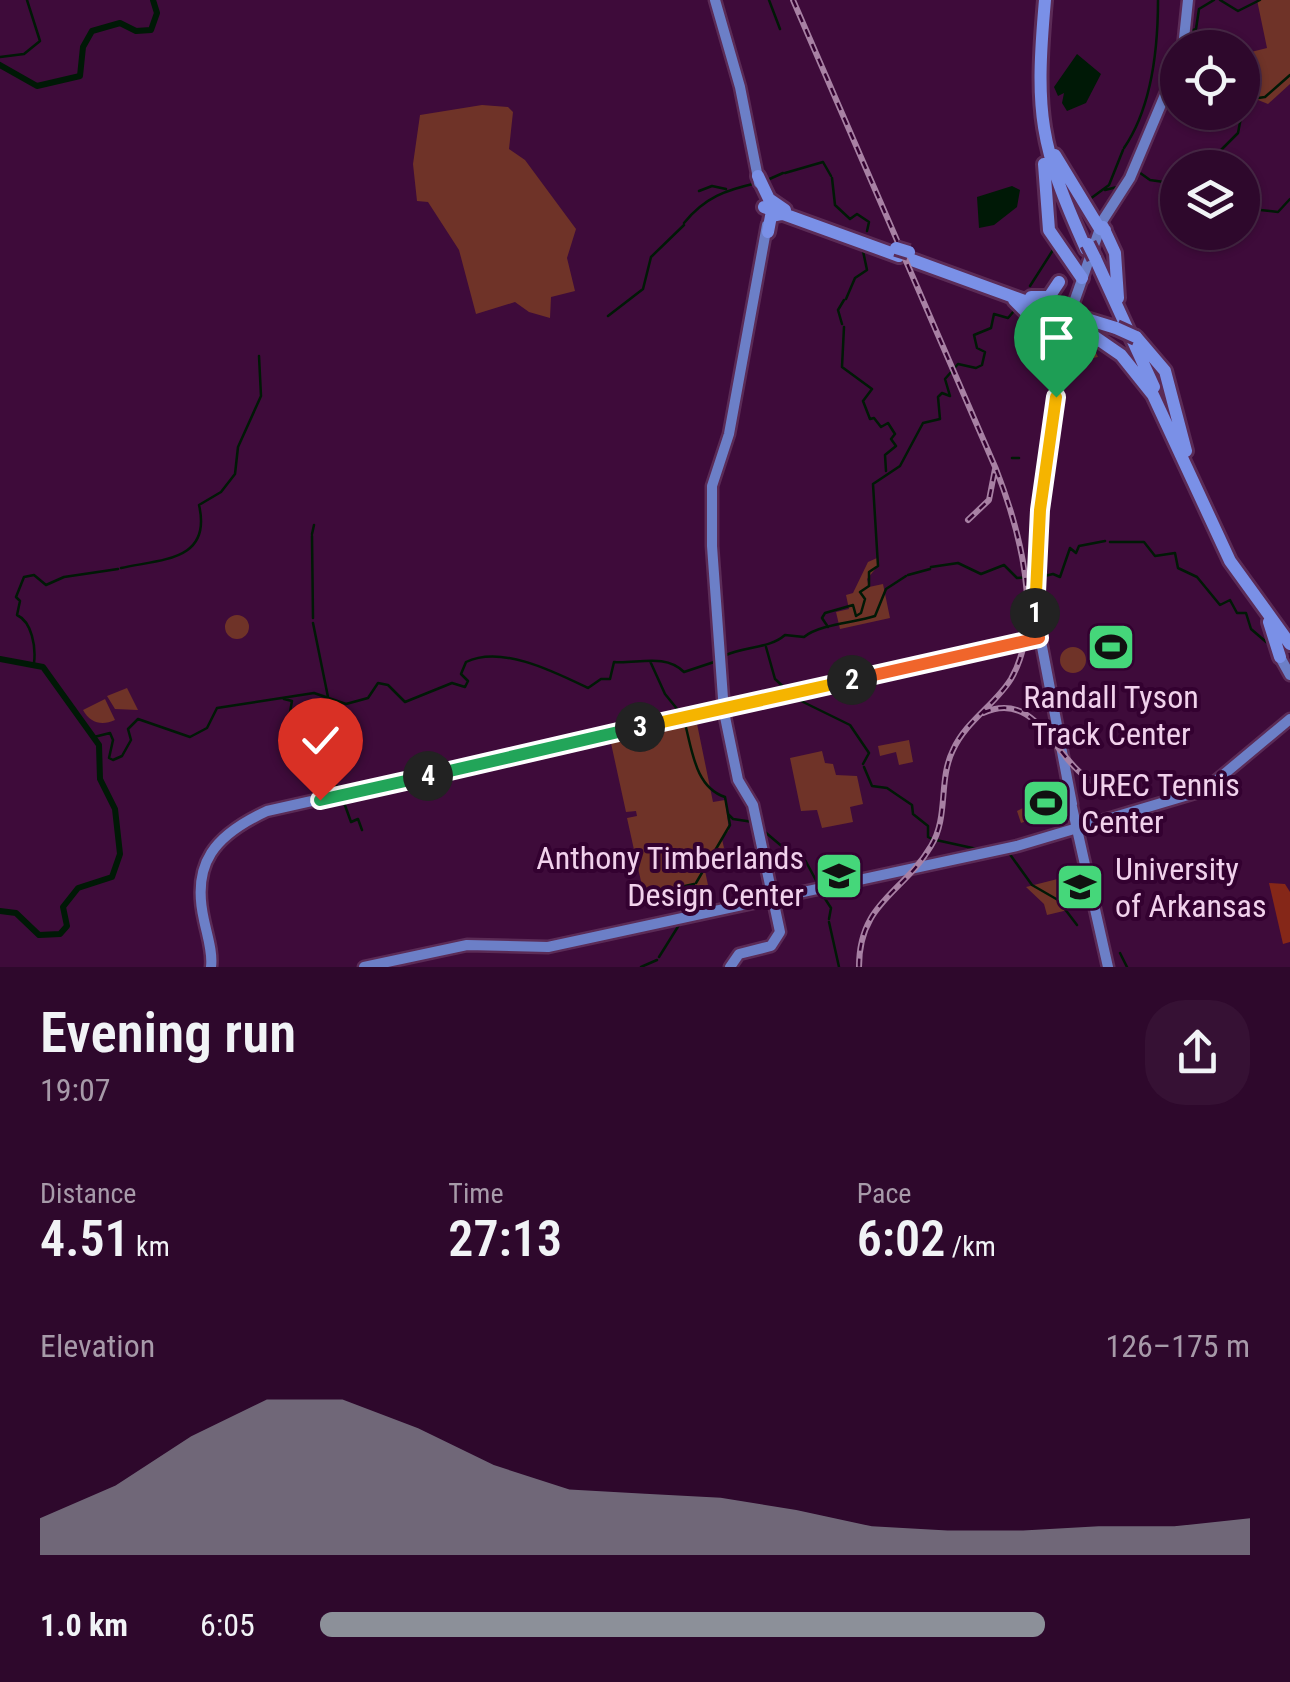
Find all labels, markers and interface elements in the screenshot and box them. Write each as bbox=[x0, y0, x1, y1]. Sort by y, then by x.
map controls bbox=[1160, 30, 1260, 250]
button: locate bbox=[1160, 30, 1260, 130]
button: layers bbox=[1160, 150, 1260, 250]
pin bbox=[1014, 295, 1099, 398]
icon: arrive bbox=[1029, 310, 1084, 365]
pin: 1 bbox=[1010, 588, 1060, 638]
text: 1 bbox=[1028, 596, 1042, 629]
sports icon: Randall Tyson Track Center bbox=[1085, 621, 1137, 673]
pin: 2 bbox=[827, 655, 877, 705]
text: 2 bbox=[845, 663, 859, 696]
place label: Randall Tyson Track Center bbox=[1023, 678, 1199, 753]
pin bbox=[278, 698, 363, 801]
pin: 3 bbox=[615, 702, 665, 752]
text: 3 bbox=[633, 710, 647, 743]
icon: check bbox=[293, 713, 348, 768]
pin: 4 bbox=[403, 751, 453, 801]
text: 4 bbox=[421, 759, 435, 792]
place label: UREC Tennis Center bbox=[1081, 766, 1240, 841]
sports icon: UREC Tennis Center bbox=[1020, 777, 1072, 829]
place label: Anthony Timberlands Design Center bbox=[536, 839, 804, 914]
school or university icon: Anthony Timberlands Design Center bbox=[813, 850, 865, 902]
place label: University of Arkansas bbox=[1115, 850, 1267, 925]
school or university icon: University of Arkansas bbox=[1054, 861, 1106, 913]
button: share bbox=[1145, 1000, 1250, 1105]
text: Evening run bbox=[40, 1001, 296, 1065]
text: 19:07 bbox=[40, 1071, 111, 1109]
text: Distance bbox=[40, 1177, 137, 1210]
text: Time bbox=[448, 1177, 504, 1210]
text: Pace bbox=[857, 1177, 912, 1210]
text: 4.51 bbox=[40, 1210, 130, 1268]
text: 27:13 bbox=[448, 1210, 562, 1268]
text: 6:02 bbox=[857, 1210, 945, 1268]
text: km bbox=[130, 1230, 170, 1263]
text: /km bbox=[945, 1230, 996, 1263]
text: Elevation bbox=[40, 1327, 155, 1365]
text: 126–175 m bbox=[1105, 1327, 1250, 1365]
text: 1.0 km bbox=[40, 1606, 128, 1644]
text: 6:05 bbox=[200, 1606, 255, 1644]

